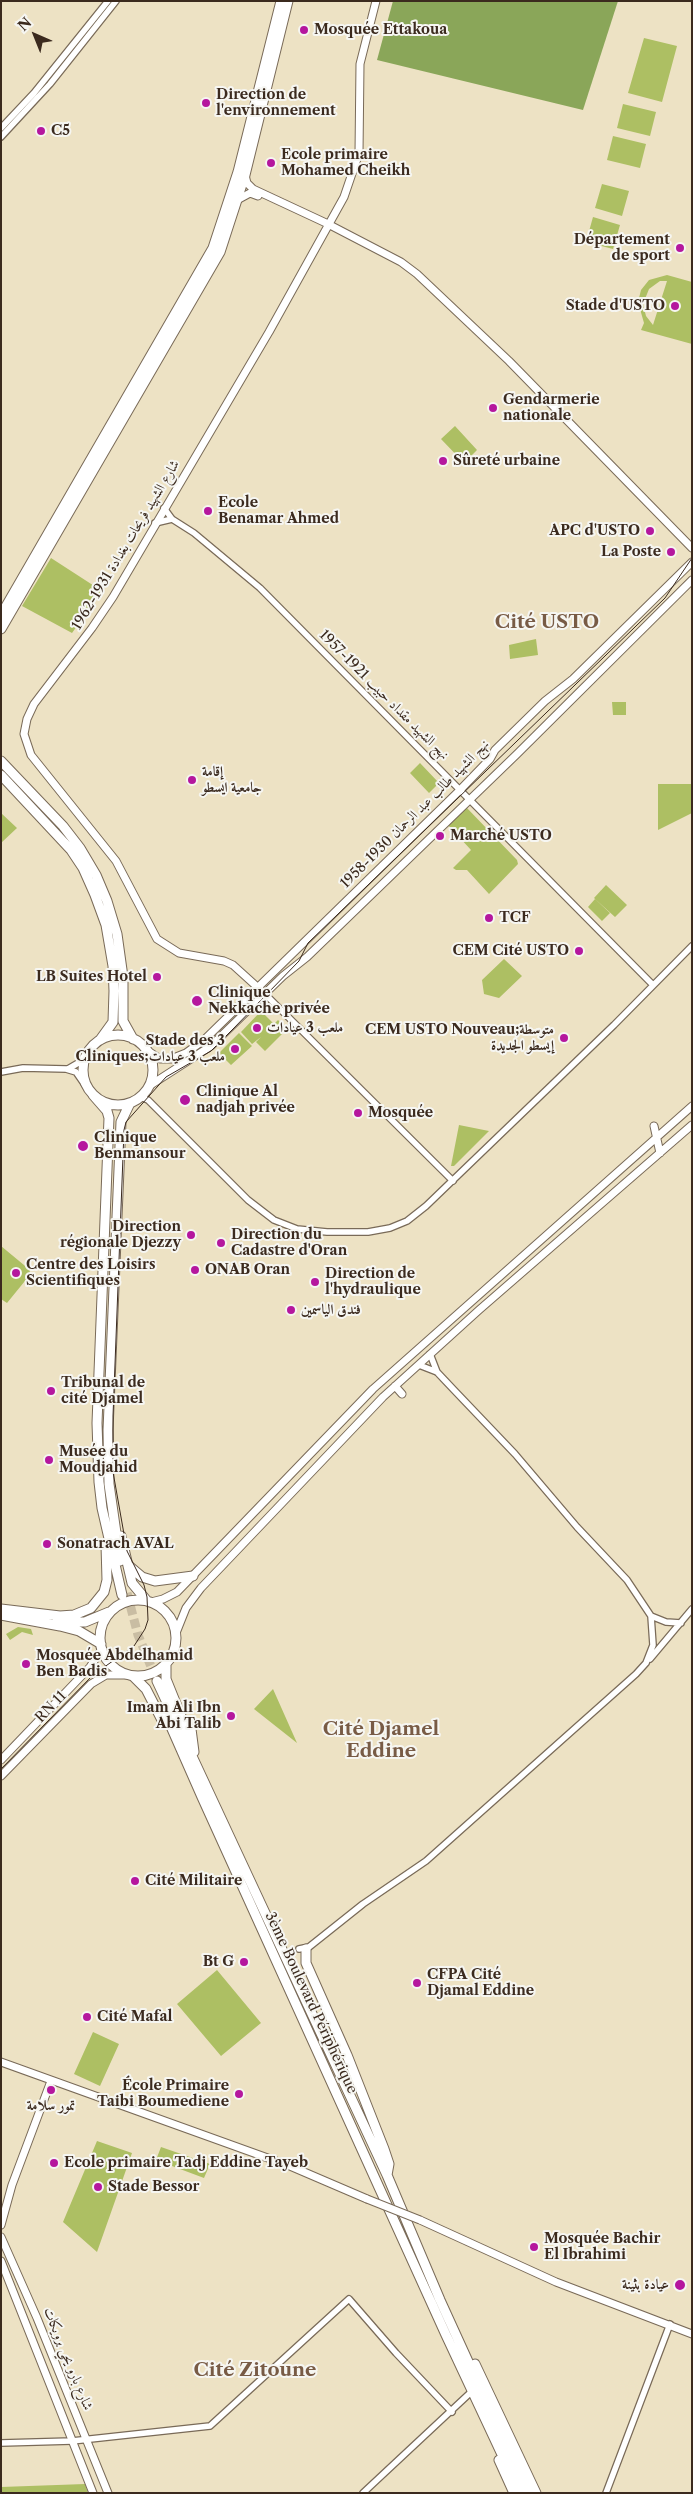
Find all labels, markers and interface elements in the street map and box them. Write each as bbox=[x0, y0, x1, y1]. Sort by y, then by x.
north arrow bbox=[10, 10, 60, 60]
text: N bbox=[14, 14, 35, 35]
place label: Mosquée Ettakoua bbox=[314, 22, 447, 38]
marker: Mosquée Ettakoua bbox=[298, 24, 310, 36]
place label: Direction de l'environnement bbox=[216, 87, 336, 120]
marker: Direction de l'environnement bbox=[200, 97, 212, 109]
place label: C5 bbox=[51, 123, 70, 139]
marker: C5 bbox=[35, 125, 47, 137]
place label: Ecole primaire Mohamed Cheikh bbox=[281, 147, 410, 180]
marker: Ecole primaire Mohamed Cheikh bbox=[265, 157, 277, 169]
place label: Département de sport bbox=[574, 232, 670, 264]
marker: Département de sport bbox=[674, 242, 686, 254]
place label: Stade d'USTO bbox=[566, 298, 665, 314]
marker: Stade d'USTO bbox=[669, 300, 681, 312]
place label: Gendarmerie nationale bbox=[503, 392, 600, 424]
marker: Gendarmerie nationale bbox=[487, 402, 499, 414]
place label: Sûreté urbaine bbox=[453, 453, 560, 469]
marker: Sûreté urbaine bbox=[437, 455, 449, 467]
street label: شارع الشهيد فريحات بغدادة 1931-1962 bbox=[69, 457, 183, 633]
place label: Ecole Benamar Ahmed bbox=[218, 495, 339, 528]
marker: Ecole Benamar Ahmed bbox=[202, 505, 214, 517]
place label: APC d'USTO bbox=[549, 523, 640, 539]
marker: APC d'USTO bbox=[644, 525, 656, 537]
place label: La Poste bbox=[601, 544, 661, 560]
marker: La Poste bbox=[665, 546, 677, 558]
district label: Cité USTO bbox=[495, 612, 599, 634]
street label: نهج الشهيد مقداد حبيب 1921-1957 bbox=[316, 627, 452, 763]
street label: نهج الشهيد طالب عبد الرحمان 1930-1958 bbox=[337, 736, 493, 892]
place label: إقامة جامعية ايسطو bbox=[202, 764, 262, 796]
marker: إقامة جامعية ايسطو bbox=[186, 774, 198, 786]
place label: Marché USTO bbox=[450, 828, 552, 844]
marker: Marché USTO bbox=[434, 830, 446, 842]
place label: TCF bbox=[499, 910, 531, 926]
marker: TCF bbox=[483, 912, 495, 924]
place label: CEM Cité USTO bbox=[452, 943, 569, 959]
marker: CEM Cité USTO bbox=[573, 945, 585, 957]
place label: LB Suites Hotel bbox=[36, 969, 147, 985]
marker: LB Suites Hotel bbox=[151, 971, 163, 983]
place label: Clinique Nekkache privée bbox=[208, 985, 330, 1018]
marker: Clinique Nekkache privée bbox=[190, 994, 204, 1008]
place label: ملعب 3 عيادات bbox=[267, 1020, 343, 1036]
marker: ملعب 3 عيادات bbox=[251, 1022, 263, 1034]
place label: CEM USTO Nouveau;متوسطة إيسطو الجديدة bbox=[365, 1022, 554, 1054]
marker: CEM USTO Nouveau;متوسطة إيسطو الجديدة bbox=[558, 1032, 570, 1044]
place label: Stade des 3 Cliniques;ملعب 3 عيادات bbox=[76, 1033, 225, 1066]
marker: Stade des 3 Cliniques;ملعب 3 عيادات bbox=[229, 1043, 241, 1055]
place label: Clinique Al nadjah privée bbox=[196, 1084, 295, 1116]
marker: Clinique Al nadjah privée bbox=[178, 1093, 192, 1107]
place label: Mosquée bbox=[368, 1105, 433, 1121]
marker: Mosquée bbox=[352, 1107, 364, 1119]
place label: Clinique Benmansour bbox=[94, 1130, 186, 1162]
marker: Clinique Benmansour bbox=[76, 1139, 90, 1153]
place label: Direction régionale Djezzy bbox=[60, 1219, 181, 1252]
place label: Direction du Cadastre d'Oran bbox=[231, 1227, 347, 1260]
marker: Direction régionale Djezzy bbox=[185, 1229, 197, 1241]
marker: Direction du Cadastre d'Oran bbox=[215, 1237, 227, 1249]
place label: Centre des Loisirs Scientifiques bbox=[26, 1257, 155, 1290]
place label: ONAB Oran bbox=[205, 1262, 290, 1278]
marker: ONAB Oran bbox=[189, 1264, 201, 1276]
place label: Direction de l'hydraulique bbox=[325, 1266, 421, 1298]
marker: Centre des Loisirs Scientifiques bbox=[10, 1267, 22, 1279]
marker: Direction de l'hydraulique bbox=[309, 1276, 321, 1288]
place label: فندق الياسمين bbox=[301, 1302, 361, 1318]
marker: فندق الياسمين bbox=[285, 1304, 297, 1316]
place label: Tribunal de cité Djamel bbox=[61, 1375, 145, 1408]
marker: Tribunal de cité Djamel bbox=[45, 1385, 57, 1397]
place label: Musée du Moudjahid bbox=[59, 1444, 138, 1476]
marker: Musée du Moudjahid bbox=[43, 1454, 55, 1466]
place label: Sonatrach AVAL bbox=[57, 1536, 174, 1552]
marker: Sonatrach AVAL bbox=[41, 1538, 53, 1550]
place label: Mosquée Abdelhamid Ben Badis bbox=[36, 1648, 193, 1680]
marker: Mosquée Abdelhamid Ben Badis bbox=[20, 1658, 32, 1670]
street label: RN 11 bbox=[32, 1688, 70, 1726]
place label: Imam Ali Ibn Abi Talib bbox=[127, 1700, 221, 1732]
marker: Imam Ali Ibn Abi Talib bbox=[225, 1710, 237, 1722]
district label: Cité Djamel Eddine bbox=[323, 1719, 439, 1763]
place label: Cité Militaire bbox=[145, 1873, 242, 1889]
marker: Cité Militaire bbox=[129, 1875, 141, 1887]
street label: 3ème Boulevard Périphérique bbox=[261, 1909, 361, 2097]
place label: Bt G bbox=[203, 1954, 234, 1970]
marker: Bt G bbox=[238, 1956, 250, 1968]
place label: CFPA Cité Djamal Eddine bbox=[427, 1967, 534, 2000]
marker: CFPA Cité Djamal Eddine bbox=[411, 1977, 423, 1989]
place label: Cité Mafal bbox=[97, 2009, 173, 2025]
marker: Cité Mafal bbox=[81, 2011, 93, 2023]
place label: École Primaire Taibi Boumediene bbox=[97, 2078, 229, 2110]
marker: تمور سلامة bbox=[45, 2084, 57, 2096]
marker: École Primaire Taibi Boumediene bbox=[233, 2088, 245, 2100]
place label: تمور سلامة bbox=[27, 2098, 75, 2114]
place label: Ecole primaire Tadj Eddine Tayeb bbox=[64, 2155, 308, 2171]
marker: Ecole primaire Tadj Eddine Tayeb bbox=[48, 2157, 60, 2169]
place label: Stade Bessor bbox=[108, 2179, 199, 2195]
marker: Stade Bessor bbox=[92, 2181, 104, 2193]
place label: Mosquée Bachir El Ibrahimi bbox=[544, 2231, 660, 2264]
marker: Mosquée Bachir El Ibrahimi bbox=[528, 2241, 540, 2253]
place label: عيادة بثينة bbox=[622, 2277, 669, 2293]
marker: عيادة بثينة bbox=[673, 2278, 687, 2292]
street label: شارع بارو يحي برويكات bbox=[40, 2305, 96, 2413]
district label: Cité Zitoune bbox=[194, 2360, 316, 2382]

